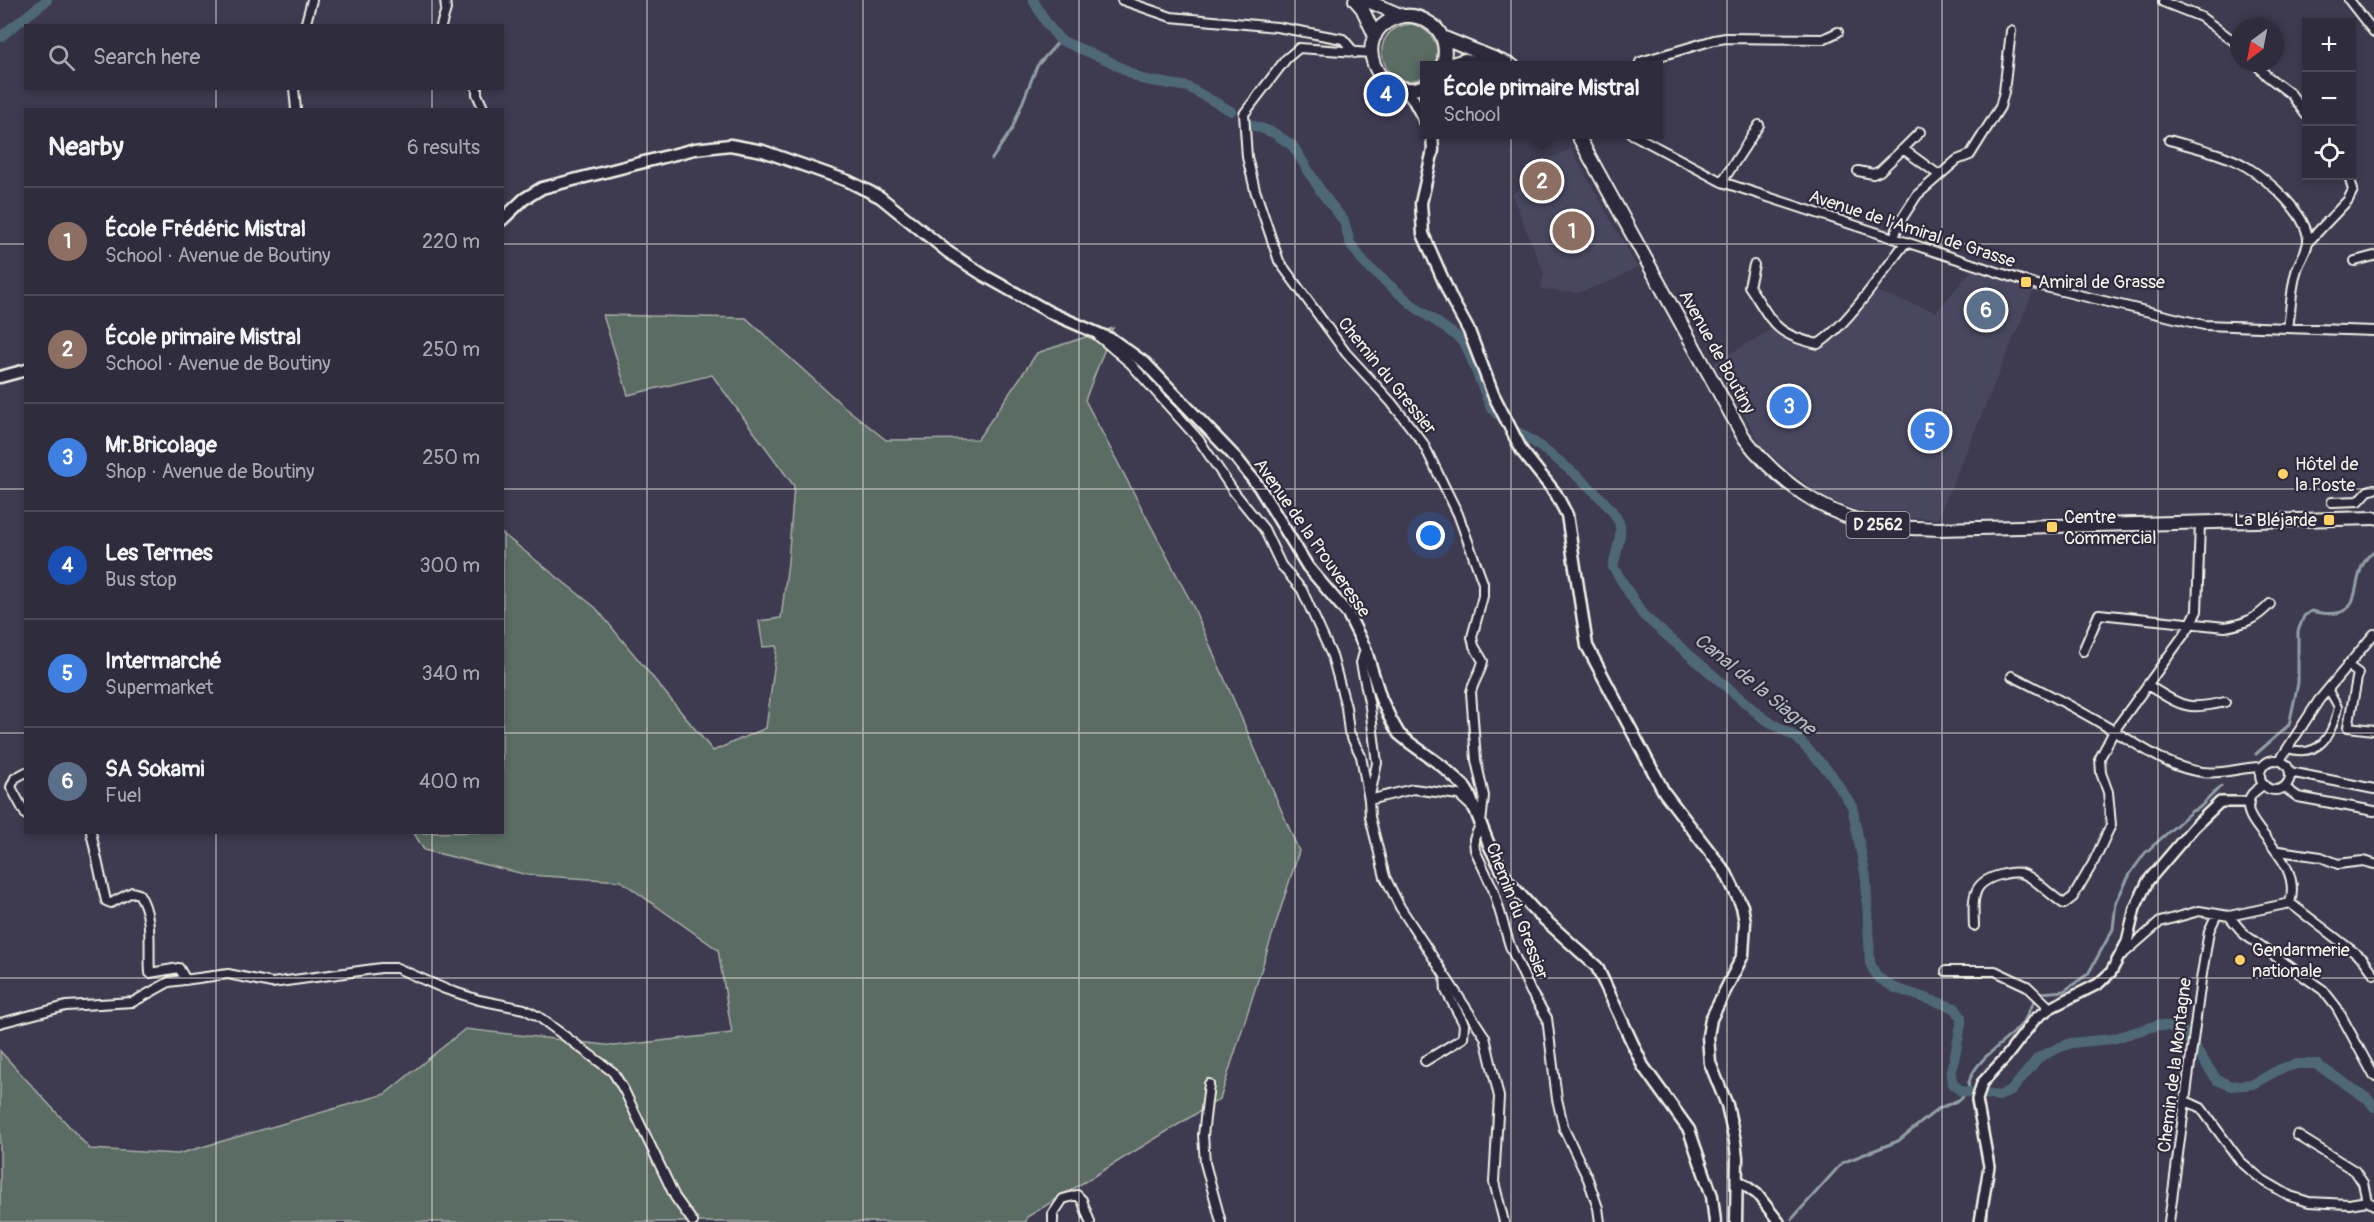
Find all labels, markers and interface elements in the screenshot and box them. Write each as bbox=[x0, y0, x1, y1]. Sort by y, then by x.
north arrow bbox=[2230, 18, 2284, 72]
map controls bbox=[2302, 18, 2356, 180]
button: + bbox=[2302, 18, 2356, 72]
search box bbox=[24, 24, 504, 90]
icon: search bbox=[45, 41, 78, 74]
text: Search here bbox=[93, 43, 200, 71]
popup bbox=[1420, 61, 1663, 139]
pin: 4 bbox=[1366, 72, 1406, 116]
button: − bbox=[2302, 72, 2356, 126]
text: École primaire Mistral bbox=[1443, 74, 1640, 102]
text: School bbox=[1443, 102, 1501, 127]
button: locate bbox=[2302, 126, 2356, 180]
text: Nearby bbox=[48, 131, 124, 163]
text: 6 results bbox=[407, 135, 480, 160]
pin: 2 bbox=[1522, 158, 1562, 204]
street label: Avenue de l'Amiral de Grasse bbox=[1806, 185, 2018, 273]
pin: 1 bbox=[1552, 208, 1592, 254]
text: École Frédéric Mistral bbox=[105, 215, 306, 243]
text: 1 bbox=[64, 229, 71, 254]
text: 220 m bbox=[422, 229, 480, 254]
text: School · Avenue de Boutiny bbox=[105, 243, 331, 268]
place label: Amiral de Grasse bbox=[2038, 271, 2165, 294]
marker: Amiral de Grasse bbox=[2019, 275, 2033, 289]
street label: Avenue de Boutiny bbox=[1674, 286, 1761, 418]
pin: 6 bbox=[1966, 288, 2006, 332]
street label: Chemin du Gressier bbox=[1333, 313, 1442, 440]
text: École primaire Mistral bbox=[105, 323, 301, 351]
text: 2 bbox=[62, 337, 73, 362]
text: 250 m bbox=[422, 337, 480, 362]
text: School · Avenue de Boutiny bbox=[105, 351, 331, 376]
pin: 3 bbox=[1770, 384, 1808, 428]
pin: 5 bbox=[1910, 408, 1950, 454]
text: Mr.Bricolage bbox=[105, 431, 217, 459]
text: 3 bbox=[62, 445, 73, 470]
text: 250 m bbox=[422, 445, 480, 470]
place label: Hôtel de la Poste bbox=[2295, 453, 2359, 497]
street label: Avenue de la Prouveresse bbox=[1248, 454, 1376, 622]
text: Shop · Avenue de Boutiny bbox=[105, 459, 315, 484]
marker: Hôtel de la Poste bbox=[2276, 467, 2290, 481]
place label: Centre Commercial bbox=[2064, 506, 2157, 550]
place label: La Bléjarde bbox=[2234, 509, 2317, 532]
road number: D 2562 bbox=[1846, 512, 1910, 538]
marker: La Bléjarde bbox=[2322, 513, 2336, 527]
marker: Centre Commercial bbox=[2045, 520, 2059, 534]
your location bbox=[1416, 521, 1445, 550]
text: Les Termes bbox=[105, 539, 213, 567]
text: 4 bbox=[62, 553, 73, 578]
text: 300 m bbox=[419, 553, 480, 578]
text: Bus stop bbox=[105, 567, 177, 592]
water label: Canal de la Siagne bbox=[1689, 627, 1822, 742]
text: Intermarché bbox=[105, 647, 222, 675]
text: 5 bbox=[62, 661, 73, 686]
text: 340 m bbox=[421, 661, 480, 686]
text: Supermarket bbox=[105, 675, 214, 700]
text: SA Sokami bbox=[105, 755, 204, 783]
text: 6 bbox=[62, 769, 73, 794]
text: 400 m bbox=[419, 769, 480, 794]
text: Fuel bbox=[105, 783, 142, 808]
street label: Chemin du Gressier bbox=[1480, 839, 1554, 983]
place label: Gendarmerie nationale bbox=[2252, 939, 2350, 983]
marker: Gendarmerie nationale bbox=[2233, 953, 2247, 967]
street label: Chemin de la Montagne bbox=[2153, 976, 2197, 1154]

